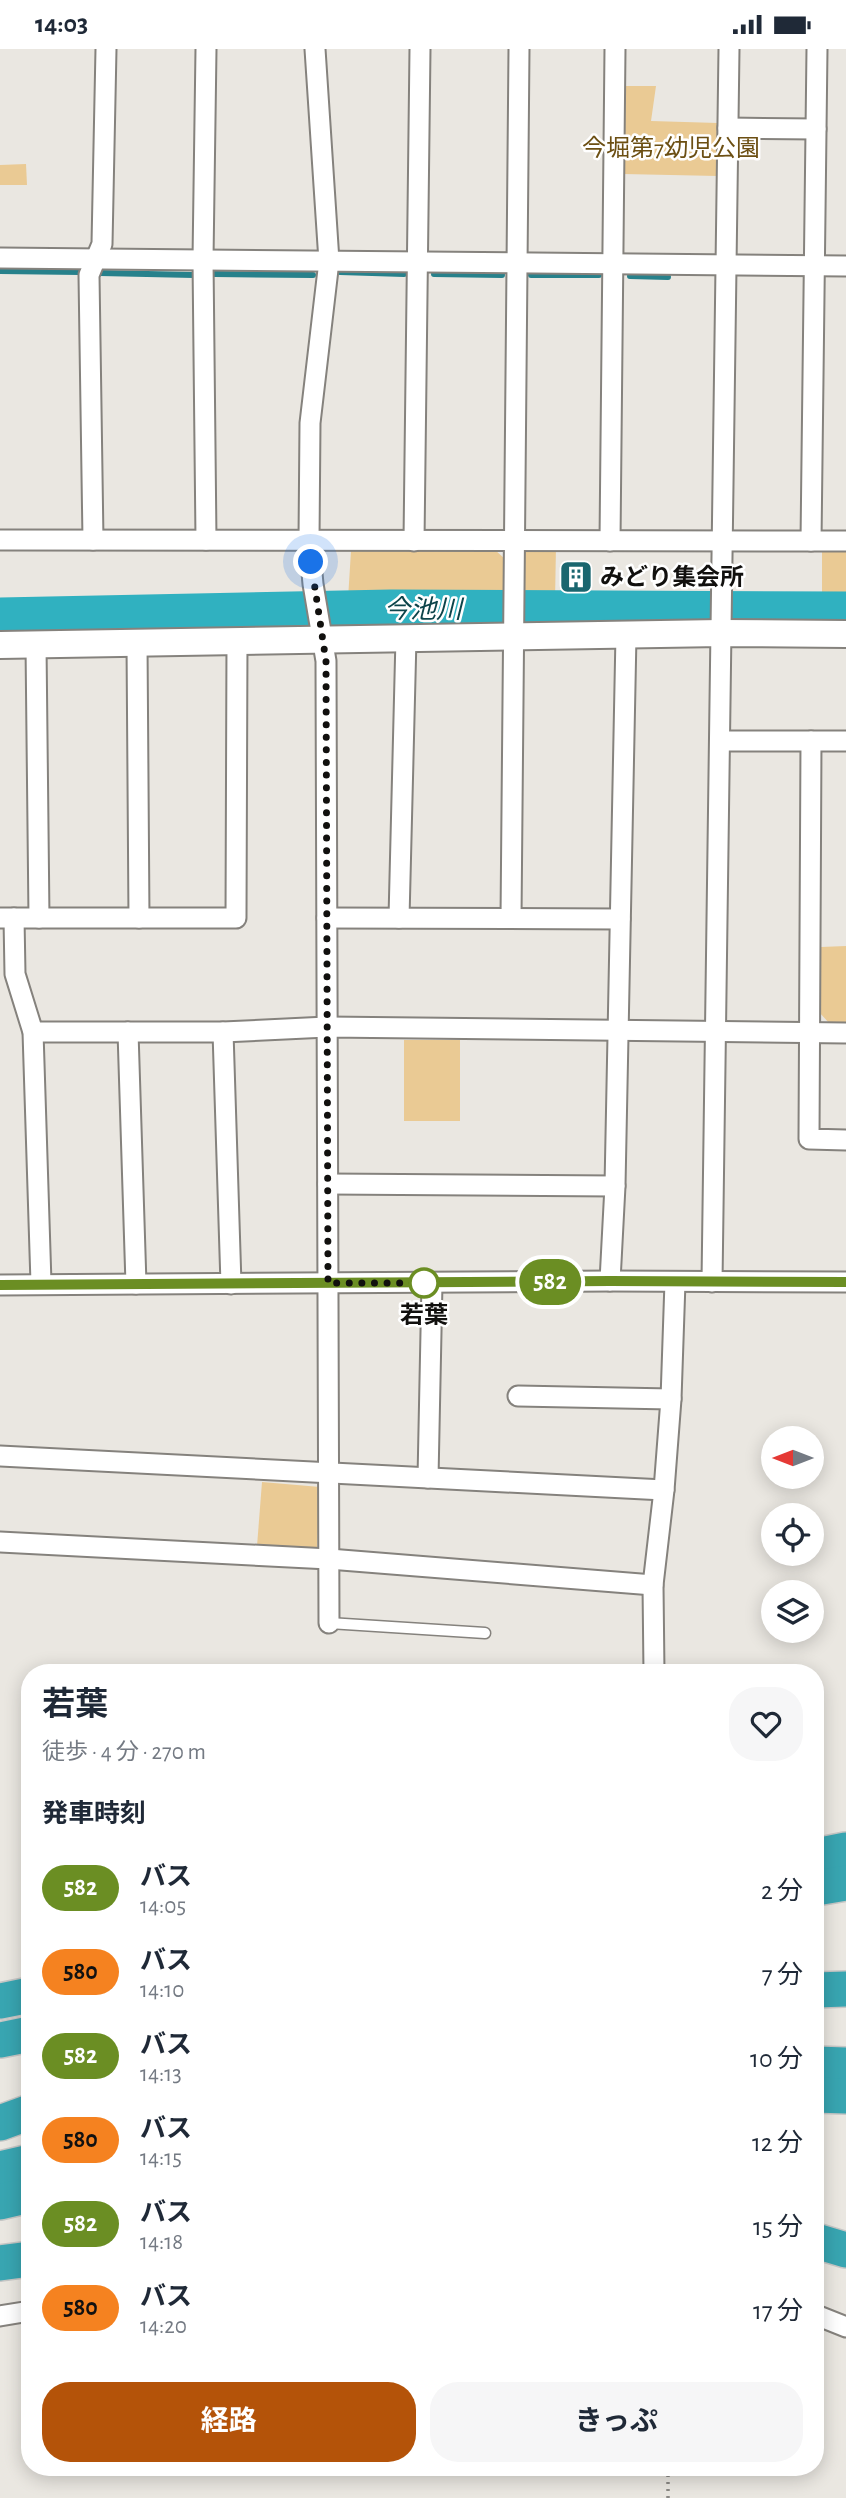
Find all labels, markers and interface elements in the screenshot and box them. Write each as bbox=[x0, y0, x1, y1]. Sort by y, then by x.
text: 14:03 bbox=[35, 11, 88, 37]
park label: 今堀第7幼児公園 bbox=[582, 135, 760, 161]
your location bbox=[293, 544, 328, 579]
building icon: みどり集会所 bbox=[557, 558, 595, 596]
place label: みどり集会所 bbox=[600, 564, 744, 590]
water label: 今池川 bbox=[384, 596, 465, 623]
line badge: 582 bbox=[510, 1259, 590, 1305]
marker: 若葉 bbox=[409, 1268, 439, 1298]
text: 582 bbox=[533, 1270, 567, 1294]
place label: 若葉 bbox=[400, 1302, 448, 1328]
north arrow bbox=[761, 1426, 824, 1489]
map controls bbox=[761, 1426, 824, 1643]
button: locate bbox=[761, 1503, 824, 1566]
button: layers bbox=[761, 1580, 824, 1643]
button: heart bbox=[729, 1687, 803, 1761]
text: 若葉 bbox=[42, 1689, 108, 1722]
text: 徒歩 · 4 分 · 270 m bbox=[42, 1741, 206, 1764]
text: 発車時刻 bbox=[42, 1801, 146, 1827]
text: バス bbox=[140, 1864, 192, 1890]
text: 582 bbox=[64, 1876, 97, 1900]
text: 2 分 bbox=[761, 1878, 803, 1904]
text: 14:05 bbox=[140, 1895, 186, 1918]
text: バス bbox=[140, 1948, 192, 1974]
text: 580 bbox=[63, 1960, 98, 1984]
text: 7 分 bbox=[762, 1962, 803, 1988]
text: 14:10 bbox=[140, 1979, 184, 2002]
text: バス bbox=[140, 2032, 192, 2058]
text: 582 bbox=[64, 2044, 97, 2068]
text: 10 分 bbox=[750, 2046, 803, 2072]
text: 14:13 bbox=[140, 2063, 182, 2086]
text: バス bbox=[140, 2116, 192, 2142]
text: 580 bbox=[63, 2128, 98, 2152]
text: 12 分 bbox=[752, 2130, 803, 2156]
text: 14:15 bbox=[140, 2147, 182, 2170]
text: バス bbox=[140, 2200, 192, 2226]
text: 582 bbox=[64, 2212, 97, 2236]
text: 15 分 bbox=[753, 2214, 803, 2240]
text: 14:18 bbox=[140, 2231, 183, 2254]
text: バス bbox=[140, 2284, 192, 2310]
text: 580 bbox=[63, 2296, 98, 2320]
text: 17 分 bbox=[753, 2298, 803, 2324]
text: 14:20 bbox=[140, 2315, 187, 2338]
button: 経路 bbox=[42, 2382, 416, 2462]
button: きっぷ bbox=[430, 2382, 803, 2462]

